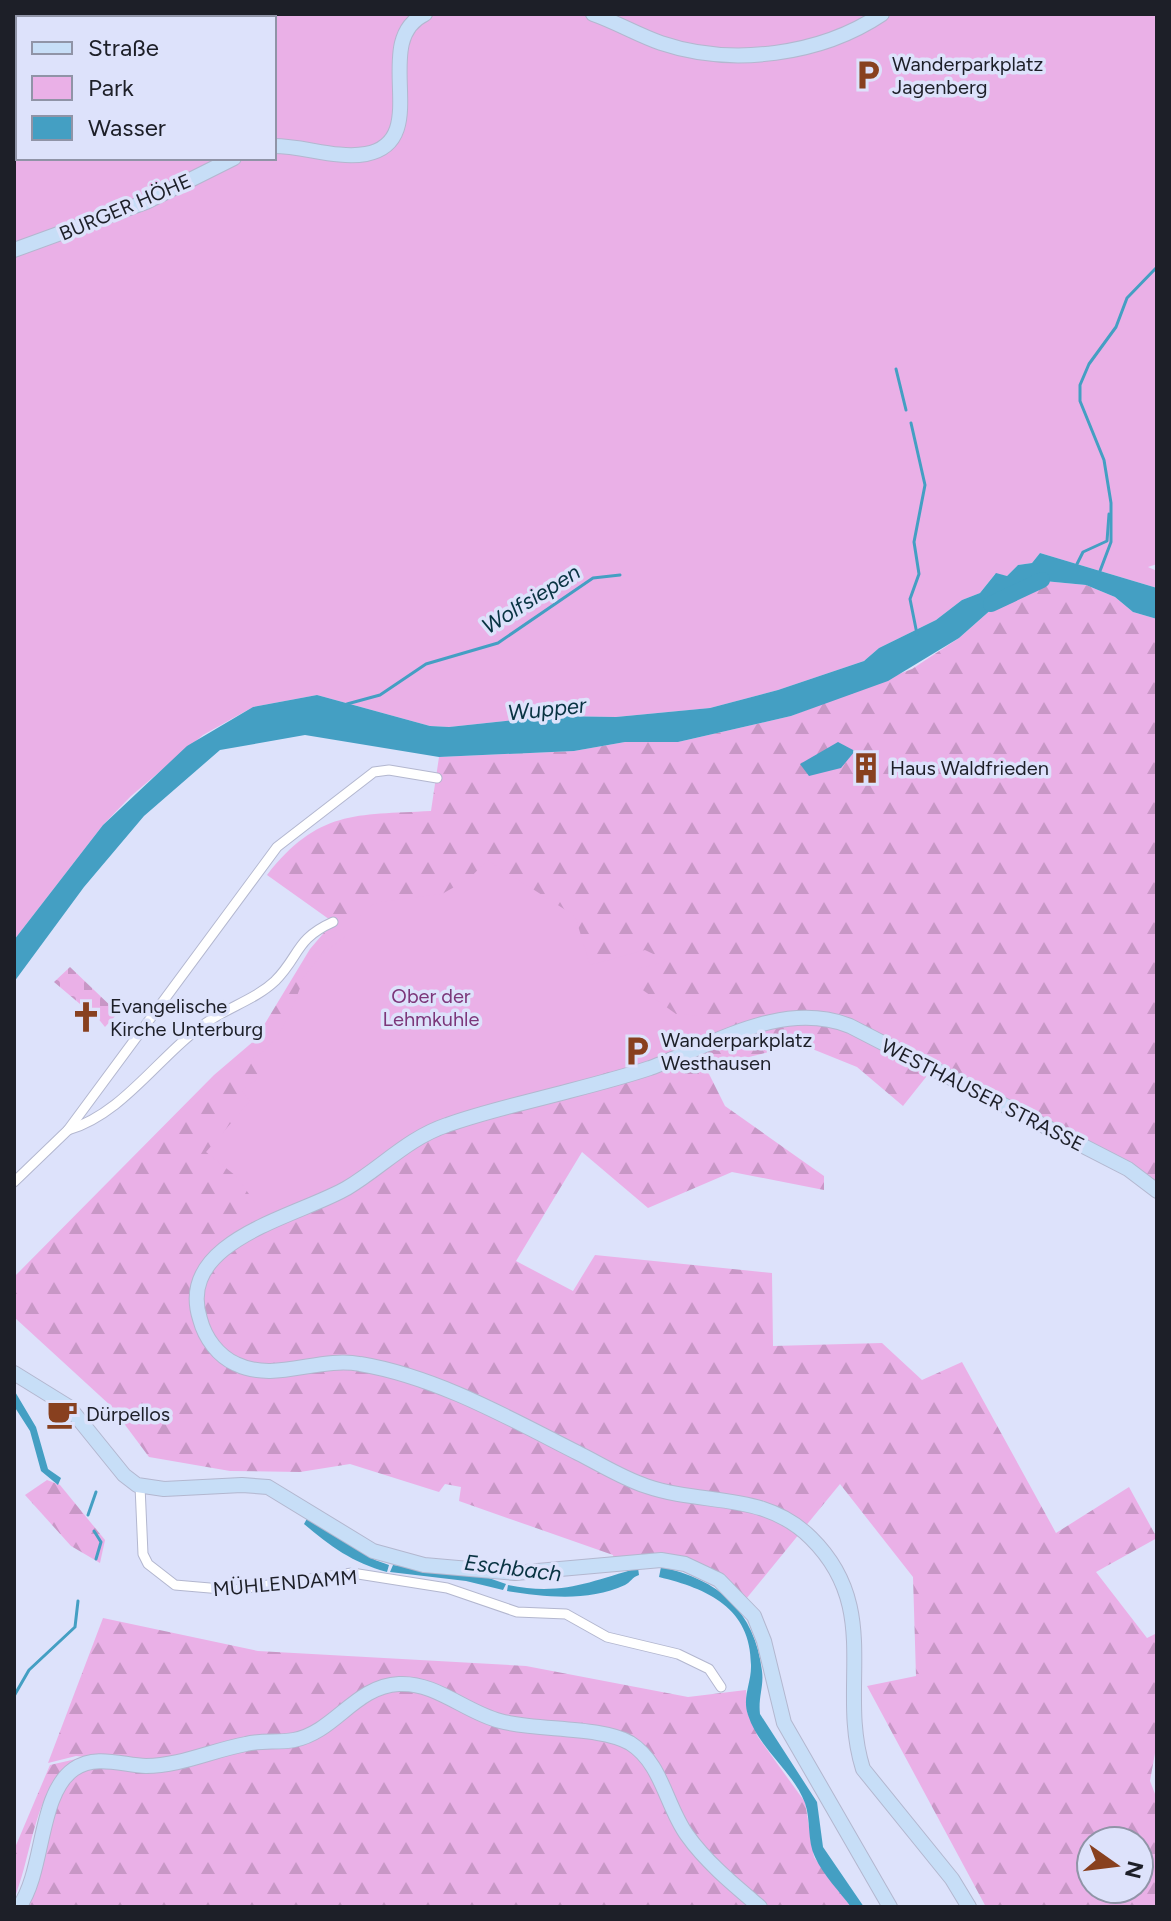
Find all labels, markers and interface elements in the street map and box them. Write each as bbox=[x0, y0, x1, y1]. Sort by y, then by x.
legend bbox=[16, 16, 276, 160]
text: Straße bbox=[88, 33, 159, 62]
place label: Wanderparkplatz Jagenberg bbox=[892, 52, 1043, 99]
parking icon: Wanderparkplatz Jagenberg bbox=[851, 58, 885, 92]
text: Park bbox=[88, 73, 134, 102]
text: Wasser bbox=[88, 113, 166, 142]
street label: BURGER HÖHE bbox=[56, 168, 194, 246]
water label: Wolfsiepen bbox=[477, 558, 585, 640]
water label: Wupper bbox=[506, 691, 589, 727]
building icon: Haus Waldfrieden bbox=[849, 751, 883, 785]
place label: Haus Waldfrieden bbox=[890, 756, 1049, 780]
park label: Ober der Lehmkuhle bbox=[383, 984, 479, 1031]
place label: Evangelische Kirche Unterburg bbox=[110, 994, 263, 1041]
church icon: Evangelische Kirche Unterburg bbox=[69, 1000, 103, 1034]
place label: Wanderparkplatz Westhausen bbox=[661, 1028, 812, 1075]
street label: WESTHAUSER STRASSE bbox=[878, 1033, 1088, 1157]
parking icon: Wanderparkplatz Westhausen bbox=[620, 1034, 654, 1068]
cafe icon: Dürpellos bbox=[45, 1397, 79, 1431]
place label: Dürpellos bbox=[86, 1402, 170, 1426]
water label: Eschbach bbox=[463, 1549, 563, 1587]
street label: MÜHLENDAMM bbox=[212, 1565, 358, 1601]
north arrow bbox=[1075, 1825, 1155, 1905]
text: N bbox=[1119, 1858, 1149, 1881]

